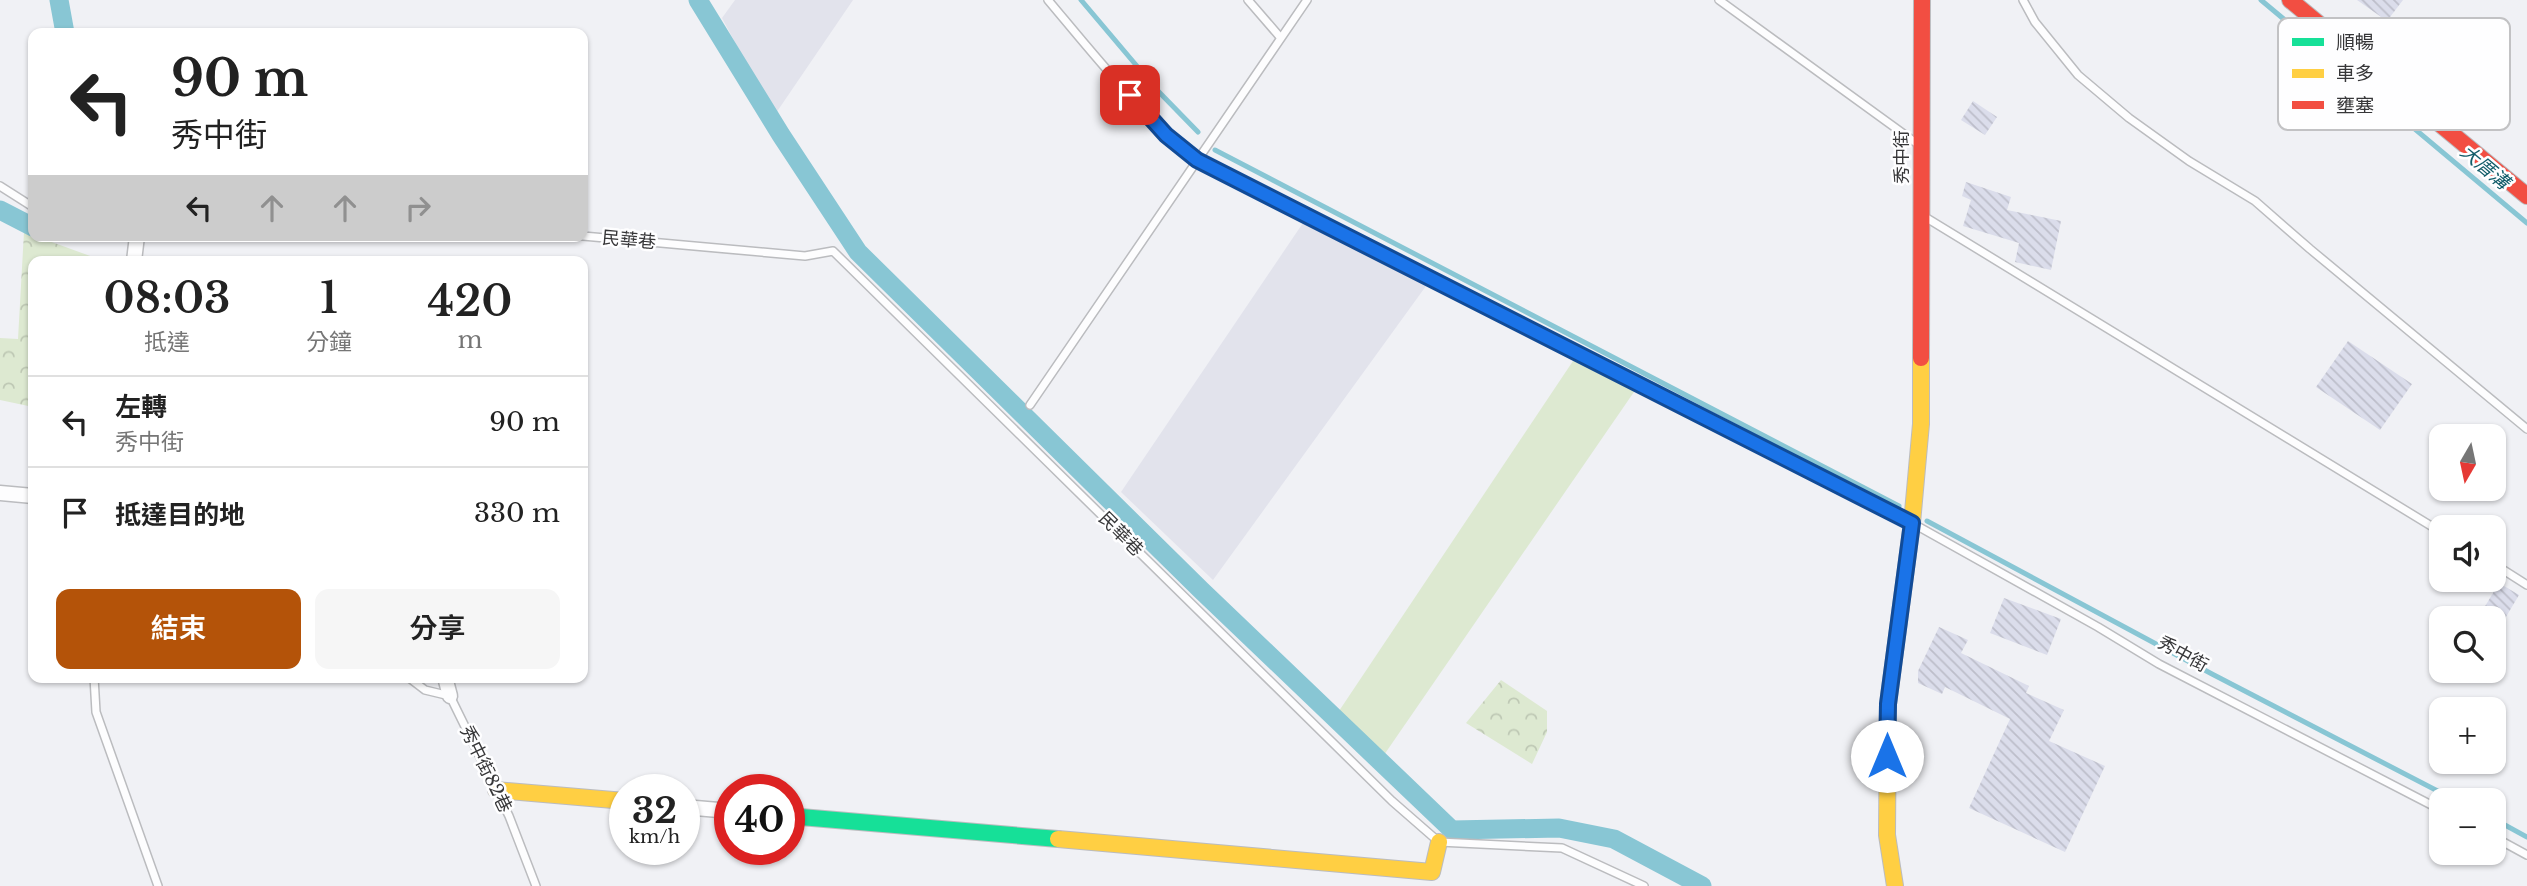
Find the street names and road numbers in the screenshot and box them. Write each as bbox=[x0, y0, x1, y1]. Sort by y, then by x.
street label: 秀中街 bbox=[1891, 130, 1913, 184]
street label: 民華巷 bbox=[601, 227, 657, 253]
street label: 民華巷 bbox=[1094, 507, 1148, 561]
street label: 秀中街 bbox=[2154, 631, 2212, 677]
street label: 秀中街82巷 bbox=[456, 722, 516, 816]

